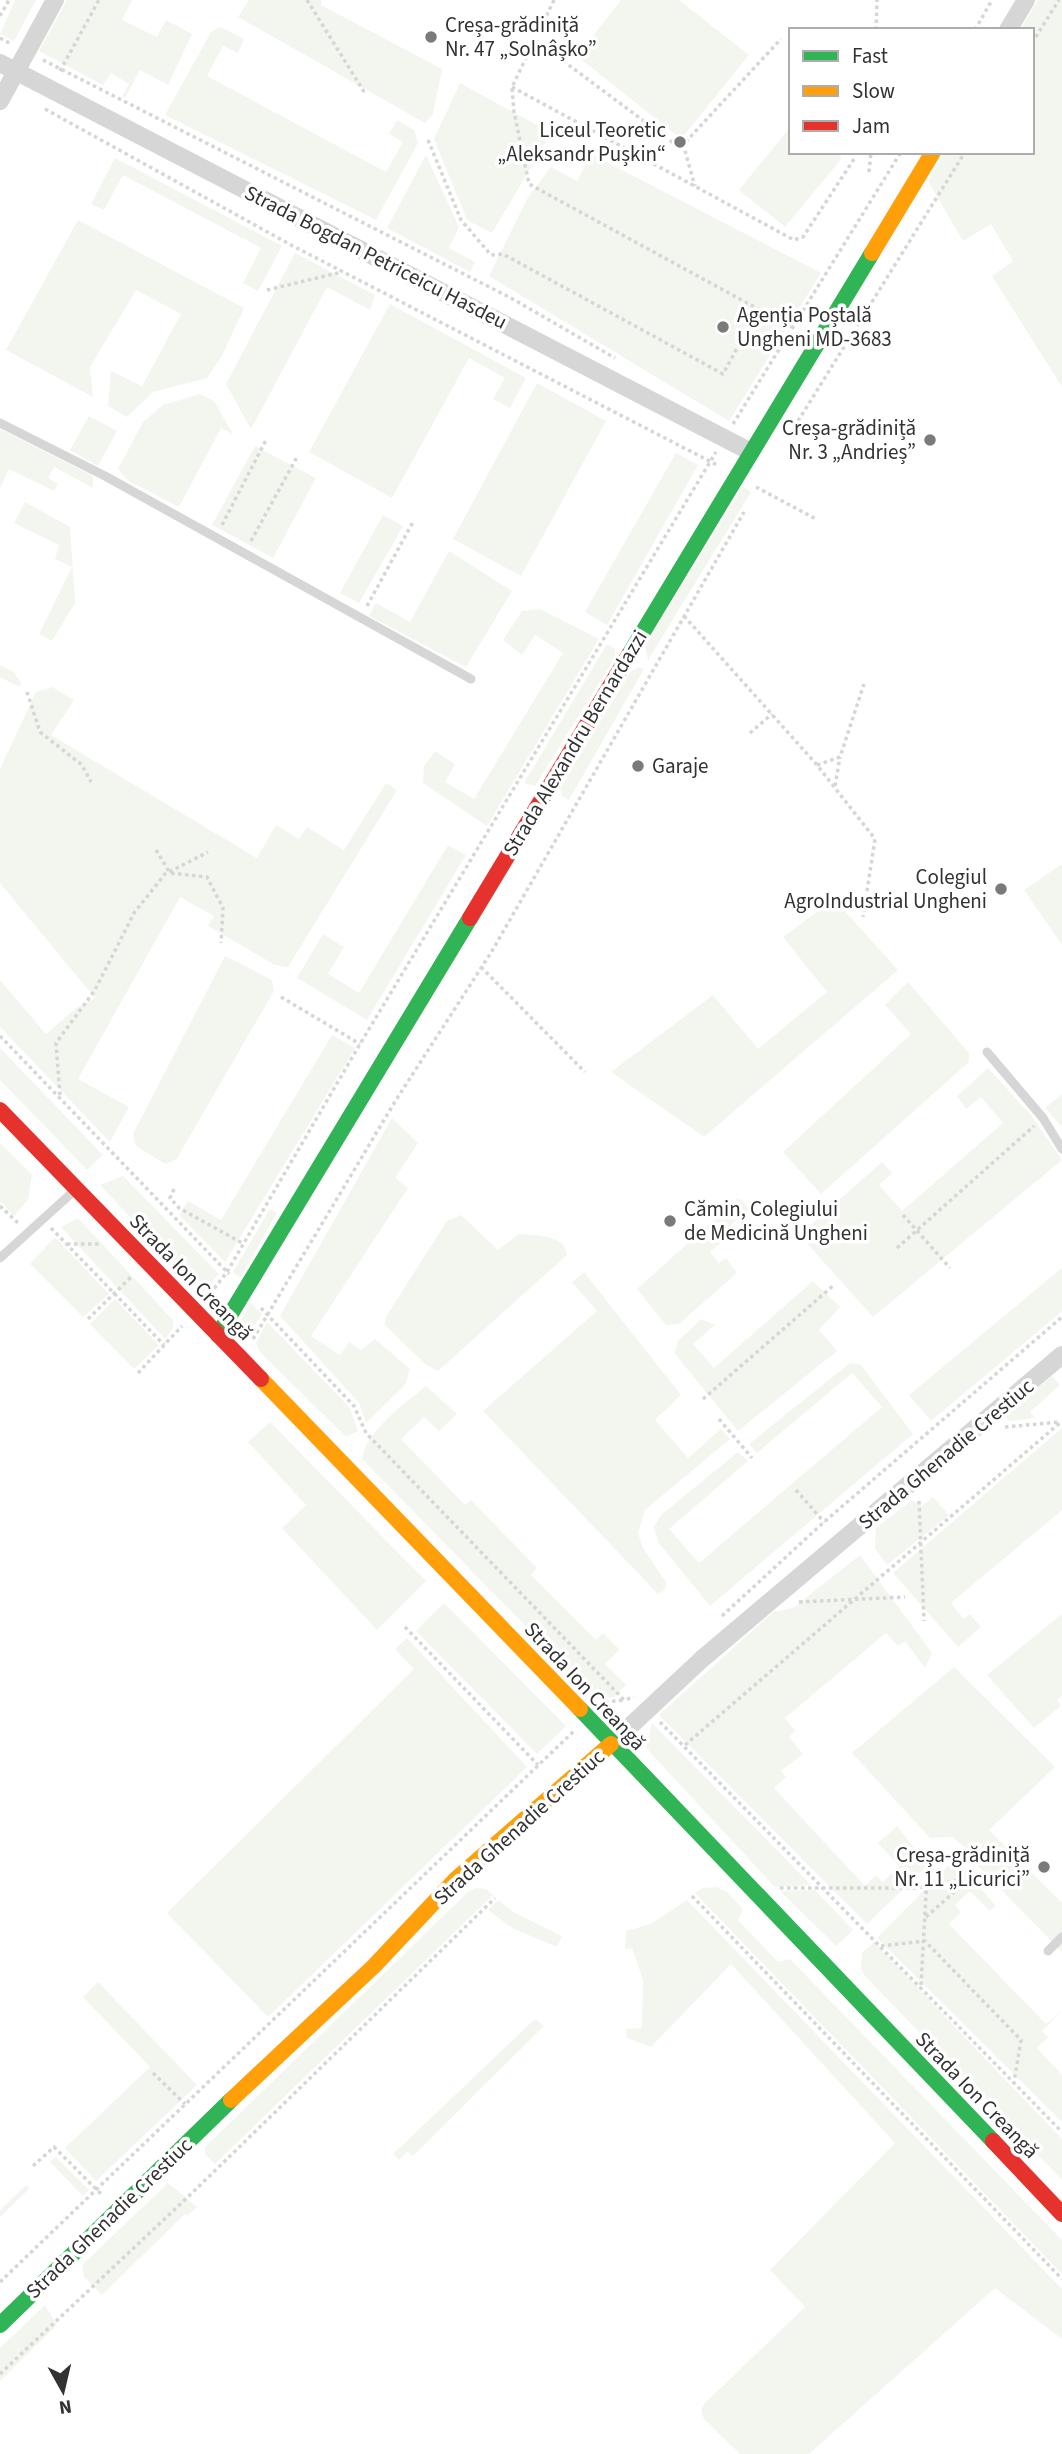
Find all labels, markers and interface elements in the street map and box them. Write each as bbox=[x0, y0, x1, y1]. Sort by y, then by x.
place label: Creșa-grădiniță Nr. 47 „Solnâșko” bbox=[445, 10, 597, 64]
legend bbox=[789, 28, 1034, 154]
marker: Creșa-grădiniță Nr. 47 „Solnâșko” bbox=[423, 29, 439, 45]
text: Fast bbox=[852, 41, 888, 71]
text: Slow bbox=[852, 76, 895, 106]
text: Jam bbox=[852, 111, 890, 141]
place label: Liceul Teoretic „Aleksandr Pușkin“ bbox=[497, 115, 666, 169]
marker: Liceul Teoretic „Aleksandr Pușkin“ bbox=[672, 134, 688, 150]
street label: Strada Bogdan Petriceicu Hasdeu bbox=[239, 178, 513, 336]
place label: Agenția Poștală Ungheni MD-3683 bbox=[737, 300, 892, 354]
marker: Agenția Poștală Ungheni MD-3683 bbox=[715, 319, 731, 335]
place label: Creșa-grădiniță Nr. 3 „Andrieș” bbox=[782, 413, 916, 467]
marker: Creșa-grădiniță Nr. 3 „Andrieș” bbox=[922, 432, 938, 448]
street label: Strada Alexandru Bernardazzi bbox=[495, 624, 655, 862]
place label: Garaje bbox=[652, 751, 709, 781]
marker: Garaje bbox=[630, 758, 646, 774]
place label: Colegiul AgroIndustrial Ungheni bbox=[784, 862, 987, 916]
marker: Colegiul AgroIndustrial Ungheni bbox=[993, 881, 1009, 897]
place label: Cămin, Colegiului de Medicină Ungheni bbox=[684, 1194, 868, 1248]
street label: Strada Ion Creangă bbox=[122, 1207, 260, 1347]
marker: Cămin, Colegiului de Medicină Ungheni bbox=[662, 1213, 678, 1229]
street label: Strada Ghenadie Crestiuc bbox=[852, 1371, 1041, 1537]
street label: Strada Ion Creangă bbox=[517, 1615, 653, 1757]
street label: Strada Ghenadie Crestiuc bbox=[427, 1742, 611, 1912]
place label: Creșa-grădiniță Nr. 11 „Licurici” bbox=[894, 1840, 1030, 1894]
marker: Creșa-grădiniță Nr. 11 „Licurici” bbox=[1036, 1859, 1052, 1875]
street label: Strada Ion Creangă bbox=[908, 2025, 1046, 2165]
street label: Strada Ghenadie Crestiuc bbox=[19, 2130, 199, 2306]
north arrow bbox=[28, 2356, 98, 2426]
text: N bbox=[57, 2392, 73, 2421]

